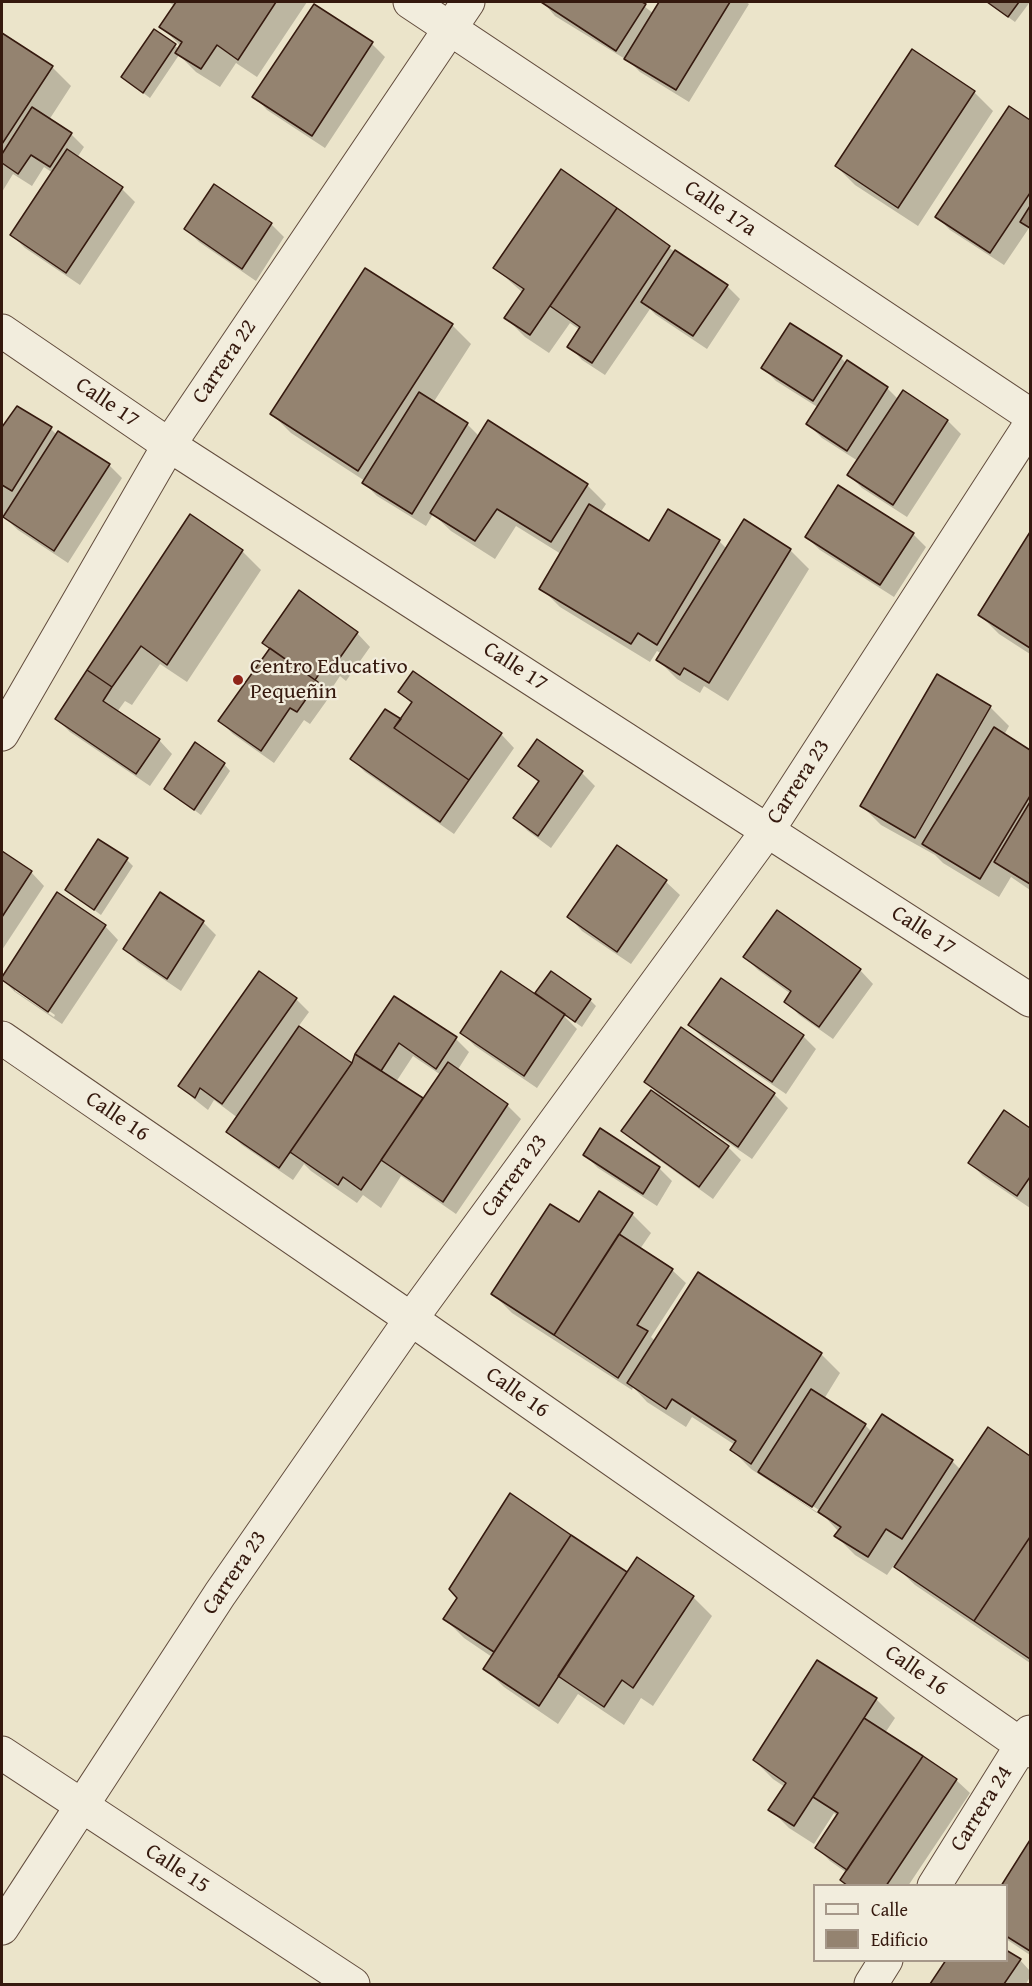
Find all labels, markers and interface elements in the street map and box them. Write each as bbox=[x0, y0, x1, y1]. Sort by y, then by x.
street label: Calle 17a bbox=[679, 175, 761, 243]
street label: Carrera 22 bbox=[187, 315, 263, 409]
street label: Calle 17 bbox=[70, 372, 144, 434]
street label: Calle 17 bbox=[478, 637, 552, 697]
place label: Centro Educativo Pequeñin bbox=[250, 654, 408, 706]
marker: Centro Educativo Pequeñin bbox=[231, 673, 245, 687]
street label: Carrera 23 bbox=[762, 735, 836, 829]
street label: Calle 17 bbox=[886, 901, 960, 961]
street label: Calle 16 bbox=[80, 1086, 154, 1148]
street label: Carrera 23 bbox=[476, 1130, 554, 1222]
street label: Calle 16 bbox=[480, 1362, 554, 1424]
street label: Carrera 23 bbox=[197, 1526, 273, 1620]
street label: Calle 16 bbox=[879, 1640, 953, 1702]
street label: Carrera 24 bbox=[945, 1761, 1019, 1857]
street label: Calle 15 bbox=[140, 1839, 214, 1899]
legend bbox=[813, 1884, 1008, 1962]
text: Calle bbox=[871, 1896, 908, 1923]
text: Edificio bbox=[871, 1926, 928, 1953]

